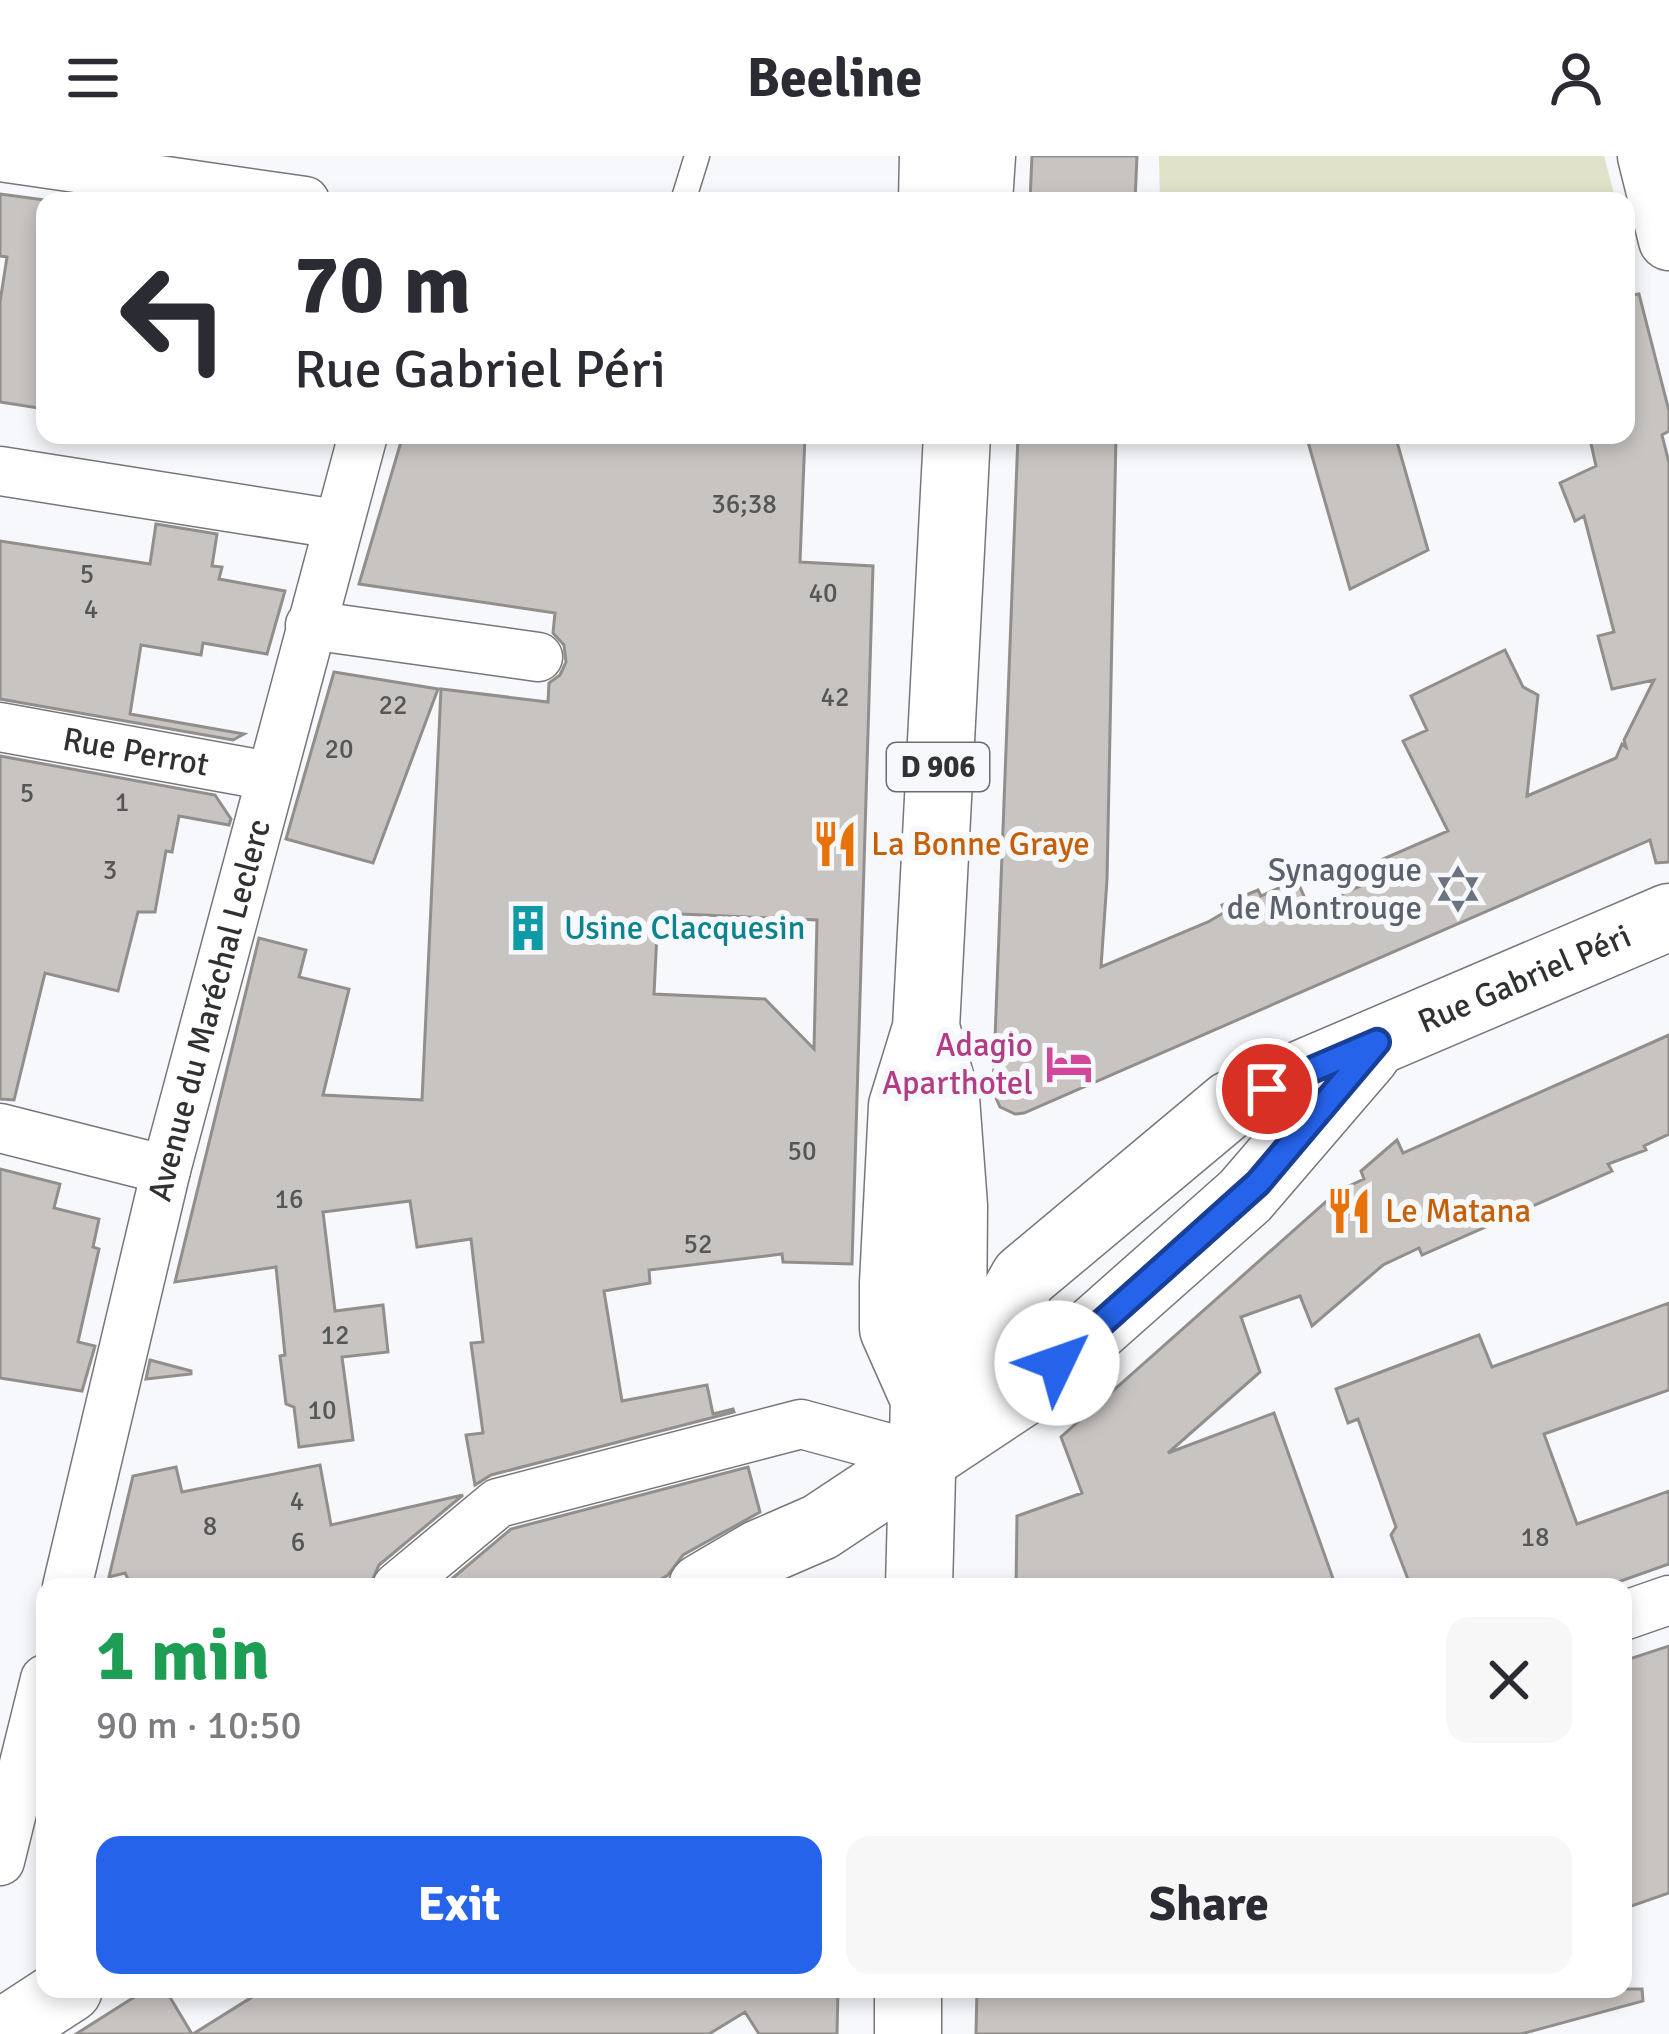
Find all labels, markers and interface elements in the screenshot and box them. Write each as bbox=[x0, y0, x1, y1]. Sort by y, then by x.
icon: menu bbox=[60, 45, 126, 111]
text: Beeline bbox=[747, 45, 922, 112]
icon: person bbox=[1543, 45, 1609, 111]
text: 70 m bbox=[294, 233, 471, 337]
icon: left bbox=[96, 240, 252, 396]
text: Rue Gabriel Péri bbox=[294, 336, 666, 403]
house number: 36;38 bbox=[711, 488, 777, 521]
house number: 5 bbox=[80, 558, 94, 591]
house number: 40 bbox=[808, 577, 838, 610]
house number: 4 bbox=[84, 593, 98, 626]
house number: 42 bbox=[820, 681, 850, 714]
house number: 22 bbox=[378, 689, 408, 722]
street label: Rue Perrot bbox=[60, 718, 212, 785]
house number: 20 bbox=[324, 733, 354, 766]
road number: D 906 bbox=[887, 743, 989, 791]
house number: 5 bbox=[20, 777, 34, 810]
house number: 1 bbox=[115, 786, 129, 819]
street label: Avenue du Maréchal Leclerc bbox=[139, 815, 280, 1205]
restaurant icon: La Bonne Graye bbox=[810, 819, 860, 869]
place label: La Bonne Graye bbox=[871, 824, 1090, 865]
place label: Synagogue de Montrouge bbox=[1227, 850, 1422, 929]
house number: 3 bbox=[103, 854, 117, 887]
synagogue icon: Synagogue de Montrouge bbox=[1433, 864, 1483, 914]
building icon: Usine Clacquesin bbox=[503, 903, 553, 953]
place label: Usine Clacquesin bbox=[564, 908, 806, 949]
street label: Rue Gabriel Péri bbox=[1412, 915, 1637, 1042]
place label: Adagio Aparthotel bbox=[882, 1025, 1033, 1104]
pin bbox=[1216, 1038, 1318, 1140]
hotel icon: Adagio Aparthotel bbox=[1044, 1039, 1094, 1089]
icon: arrive bbox=[1234, 1056, 1300, 1122]
house number: 50 bbox=[787, 1135, 817, 1168]
house number: 16 bbox=[274, 1183, 304, 1216]
restaurant icon: Le Matana bbox=[1324, 1186, 1374, 1236]
place label: Le Matana bbox=[1385, 1191, 1531, 1232]
house number: 52 bbox=[683, 1228, 713, 1261]
position arrow bbox=[994, 1300, 1120, 1426]
house number: 12 bbox=[320, 1319, 350, 1352]
house number: 10 bbox=[307, 1394, 337, 1427]
house number: 4 bbox=[290, 1485, 304, 1518]
house number: 8 bbox=[203, 1510, 217, 1543]
house number: 18 bbox=[1520, 1521, 1550, 1554]
house number: 6 bbox=[291, 1526, 305, 1559]
text: 1 min bbox=[96, 1611, 270, 1700]
button: close bbox=[1446, 1617, 1572, 1743]
text: 90 m · 10:50 bbox=[96, 1701, 302, 1749]
button: Exit bbox=[96, 1836, 822, 1974]
button: Share bbox=[846, 1836, 1572, 1974]

